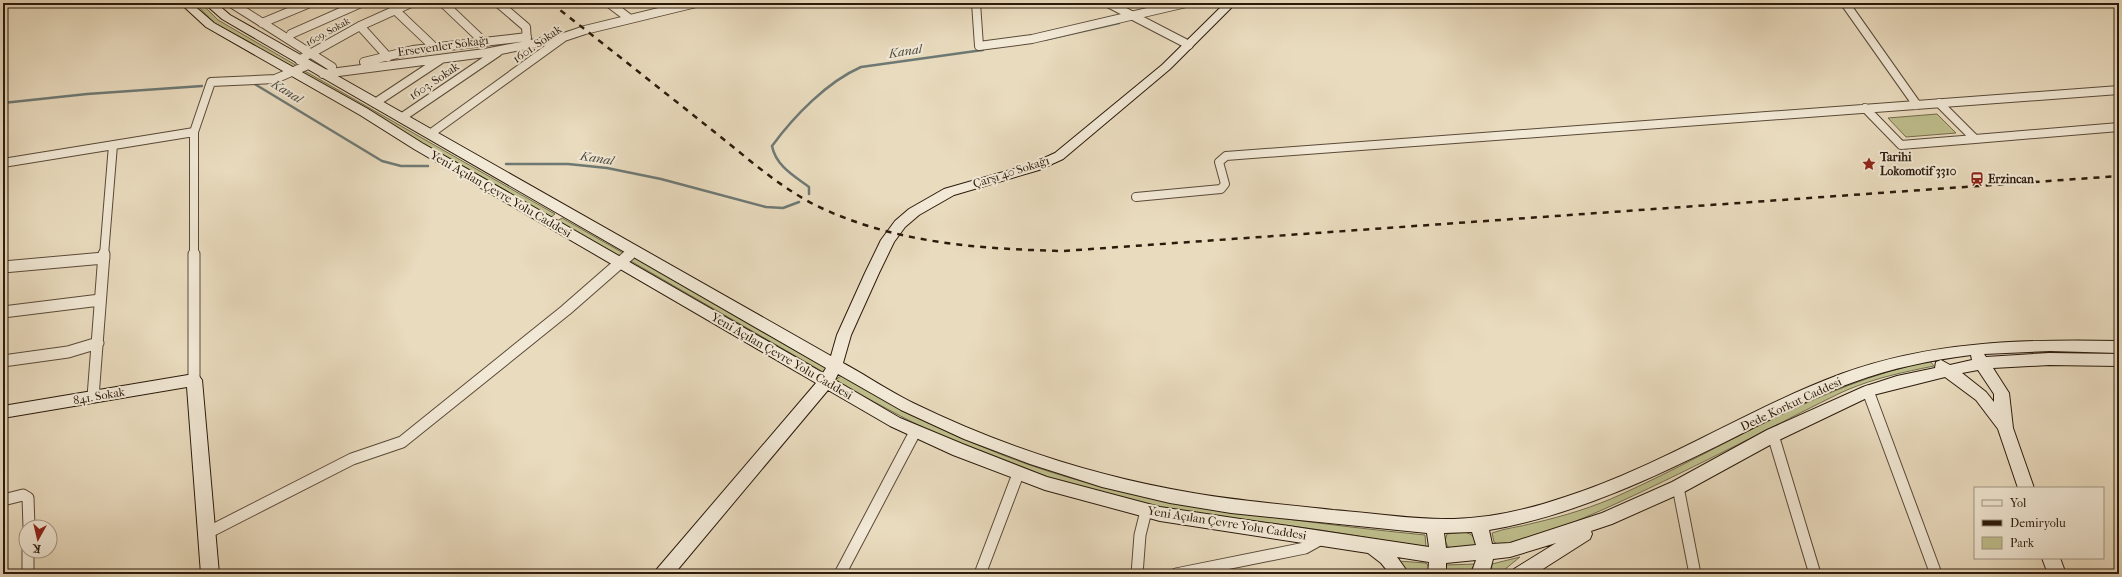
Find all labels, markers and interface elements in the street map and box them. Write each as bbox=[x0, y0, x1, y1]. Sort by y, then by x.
street label: 1609. Sokak bbox=[304, 15, 353, 49]
street label: 1601. Sokak bbox=[510, 22, 565, 66]
street label: Ersevenler Sokağı bbox=[396, 33, 490, 59]
water label: Kanal bbox=[886, 41, 925, 61]
street label: 1603. Sokak bbox=[406, 59, 462, 103]
water label: Kanal bbox=[268, 75, 307, 107]
street label: Yeni Açılan Çevre Yolu Caddesi bbox=[426, 147, 575, 241]
water label: Kanal bbox=[578, 148, 617, 168]
place label: Tarihi Lokomotif 3310 bbox=[1879, 150, 1957, 179]
street label: Çarşı 40 Sokağı bbox=[971, 153, 1052, 192]
place icon: Tarihi Lokomotif 3310 bbox=[1861, 156, 1877, 172]
station icon: Erzincan bbox=[1969, 171, 1985, 187]
place label: Erzincan bbox=[1988, 172, 2035, 186]
street label: Yeni Açılan Çevre Yolu Caddesi bbox=[707, 309, 856, 403]
street label: Dede Korkut Caddesi bbox=[1738, 374, 1844, 434]
street label: 841. Sokak bbox=[72, 384, 127, 407]
legend bbox=[1974, 487, 2104, 559]
text: Yol bbox=[2009, 496, 2027, 510]
street label: Yeni Açılan Çevre Yolu Caddesi bbox=[1145, 503, 1308, 544]
text: Demiryolu bbox=[2010, 516, 2066, 530]
north arrow bbox=[18, 519, 58, 559]
text: Park bbox=[2010, 536, 2035, 550]
text: K bbox=[31, 541, 42, 555]

